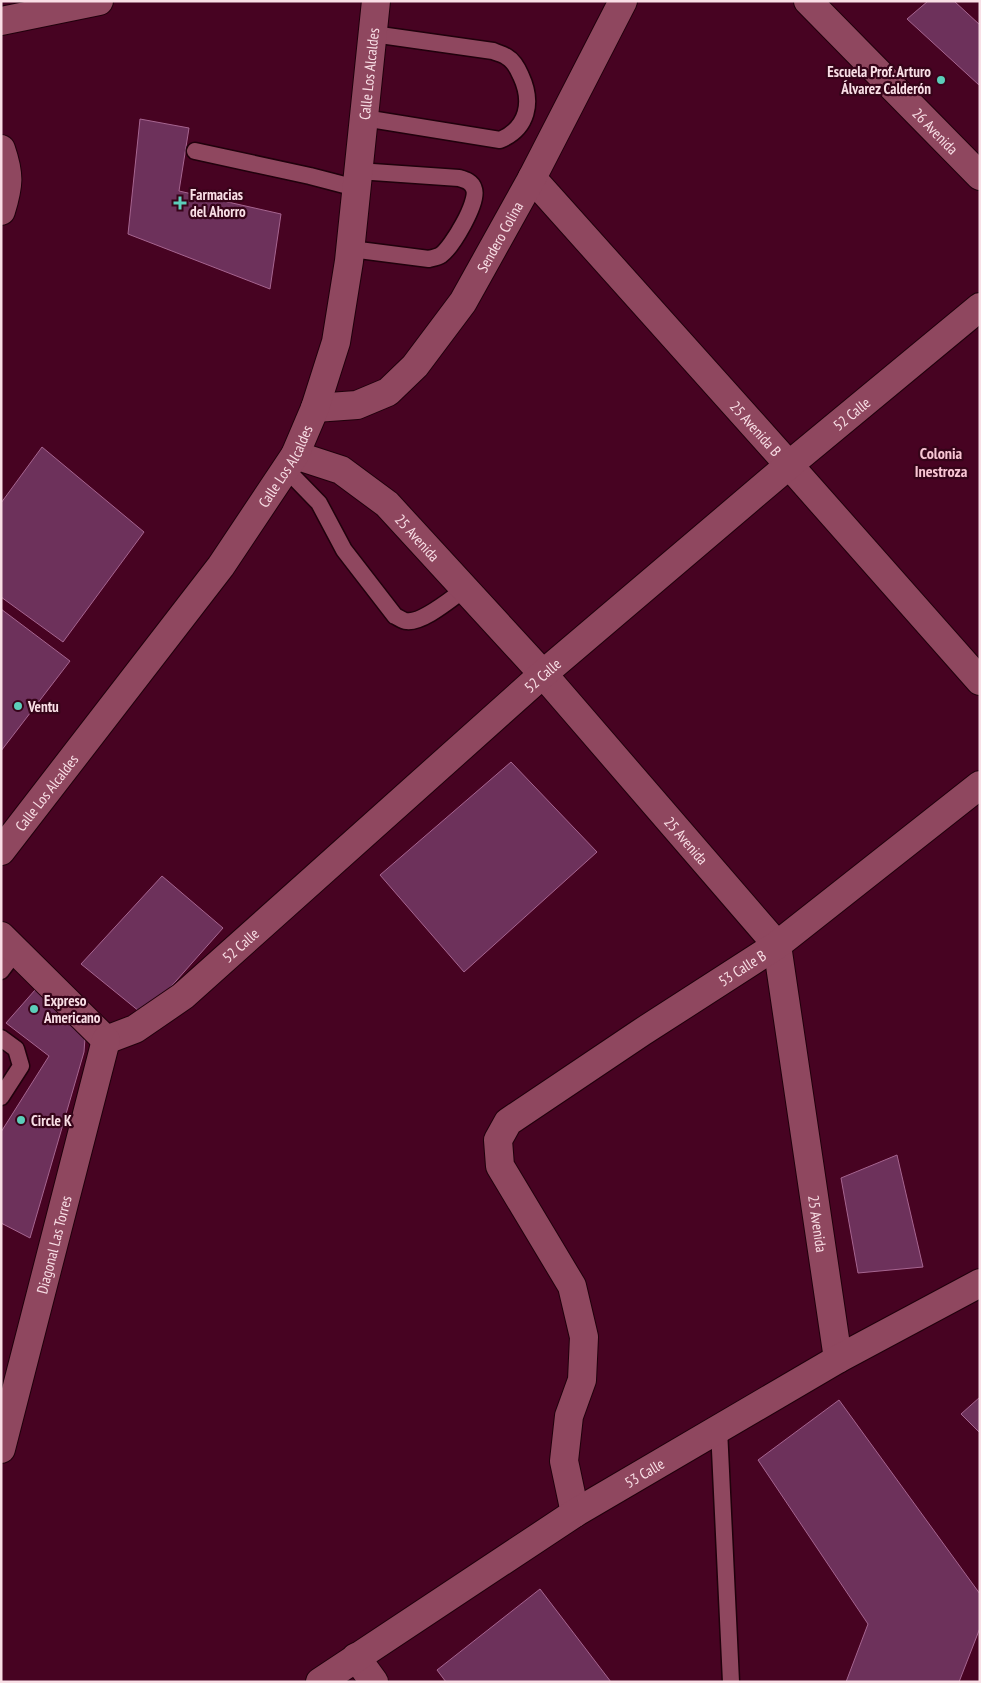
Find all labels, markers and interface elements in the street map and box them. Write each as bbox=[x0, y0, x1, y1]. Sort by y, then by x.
street label: Calle Los Alcaldes bbox=[354, 27, 383, 121]
place label: Escuela Prof. Arturo Álvarez Calderón bbox=[827, 62, 931, 98]
marker: Escuela Prof. Arturo Álvarez Calderón bbox=[935, 74, 947, 86]
street label: 26 Avenida bbox=[909, 104, 962, 158]
place label: Farmacias del Ahorro bbox=[190, 185, 246, 221]
marker: Farmacias del Ahorro bbox=[174, 197, 186, 209]
street label: Sendero Colina bbox=[472, 198, 527, 275]
street label: 52 Calle bbox=[829, 393, 874, 434]
street label: 25 Avenida B bbox=[727, 397, 786, 460]
street label: Calle Los Alcaldes bbox=[253, 422, 316, 511]
district label: Colonia Inestroza bbox=[915, 443, 968, 481]
street label: 25 Avenida bbox=[391, 510, 444, 565]
street label: 52 Calle bbox=[520, 654, 564, 696]
place label: Ventu bbox=[27, 697, 59, 716]
marker: Ventu bbox=[12, 700, 24, 712]
street label: Calle Los Alcaldes bbox=[11, 750, 82, 835]
street label: 25 Avenida bbox=[661, 812, 713, 868]
street label: 52 Calle bbox=[218, 924, 262, 966]
street label: 53 Calle B bbox=[715, 945, 769, 990]
place label: Expreso Americano bbox=[43, 991, 101, 1027]
marker: Expreso Americano bbox=[28, 1003, 40, 1015]
place label: Circle K bbox=[31, 1111, 72, 1130]
marker: Circle K bbox=[15, 1114, 27, 1126]
street label: Diagonal Las Torres bbox=[32, 1194, 75, 1296]
street label: 25 Avenida bbox=[804, 1194, 832, 1253]
street label: 53 Calle bbox=[621, 1454, 667, 1492]

